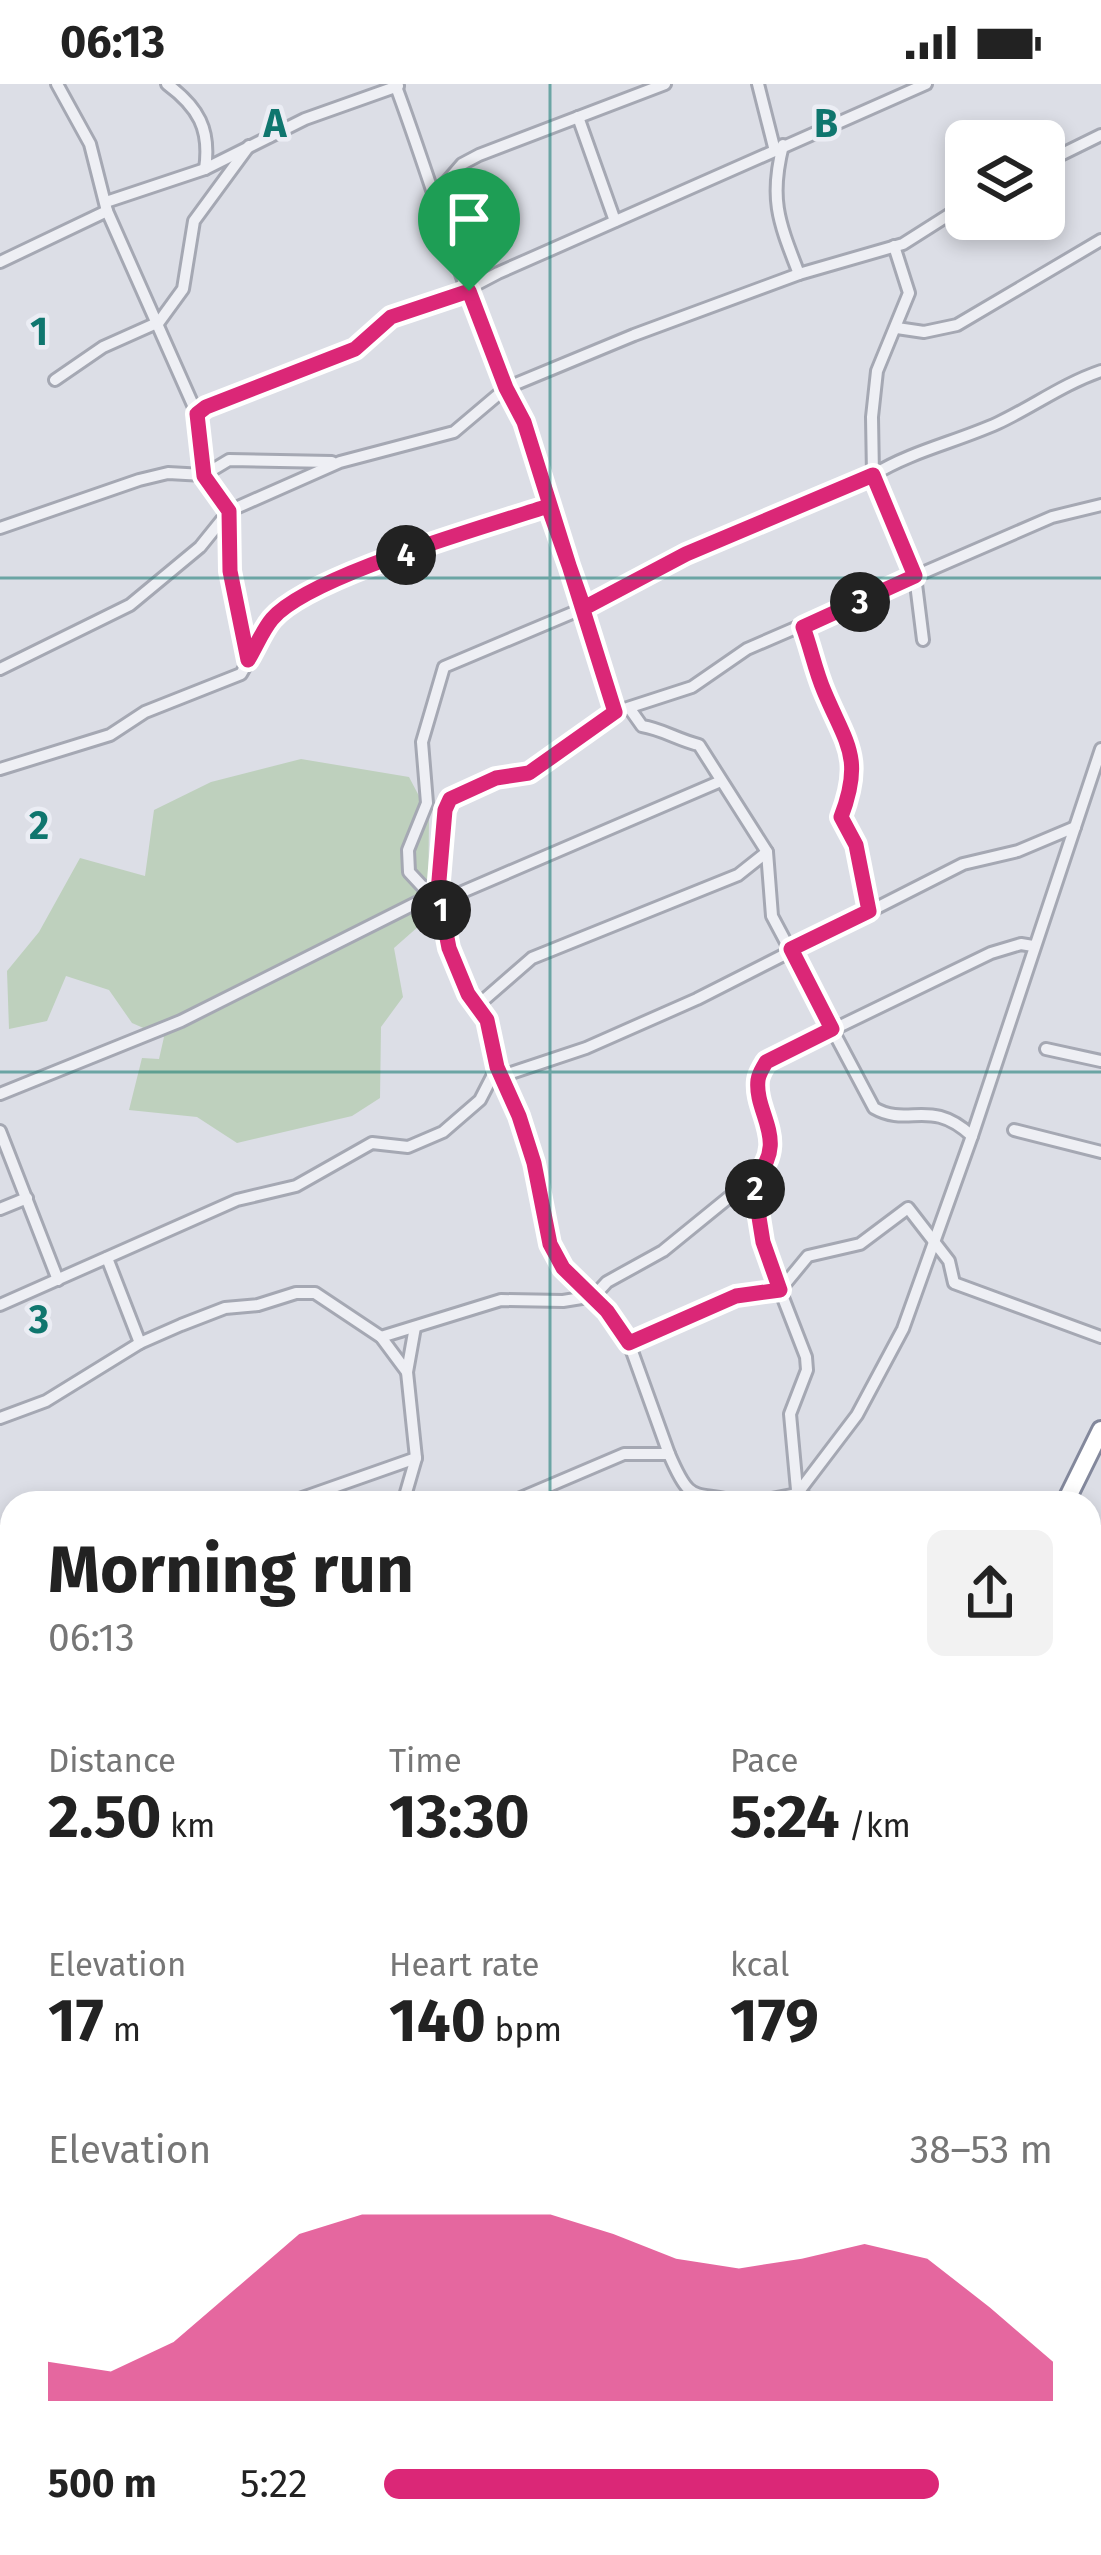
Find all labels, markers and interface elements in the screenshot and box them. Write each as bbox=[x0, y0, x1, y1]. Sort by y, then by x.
text: 06:13 bbox=[60, 15, 165, 69]
text: A bbox=[262, 101, 287, 147]
text: B bbox=[814, 101, 838, 147]
map controls bbox=[945, 120, 1065, 240]
button: layers bbox=[945, 120, 1065, 240]
pin bbox=[418, 168, 520, 291]
icon: arrive bbox=[436, 186, 502, 252]
text: 1 bbox=[30, 309, 48, 355]
pin: 4 bbox=[376, 525, 436, 585]
text: 4 bbox=[397, 535, 415, 575]
pin: 3 bbox=[830, 572, 890, 632]
text: 3 bbox=[851, 582, 869, 622]
text: 2 bbox=[29, 803, 49, 849]
pin: 1 bbox=[411, 880, 471, 940]
text: 1 bbox=[433, 890, 449, 930]
pin: 2 bbox=[725, 1159, 785, 1219]
text: 2 bbox=[746, 1169, 764, 1209]
text: 3 bbox=[28, 1297, 49, 1343]
text: Morning run bbox=[48, 1530, 414, 1609]
button: share bbox=[927, 1530, 1053, 1656]
text: 06:13 bbox=[48, 1615, 135, 1661]
text: Distance bbox=[48, 1741, 176, 1781]
text: Time bbox=[389, 1741, 462, 1781]
text: Pace bbox=[730, 1741, 798, 1781]
text: 2.50 bbox=[48, 1781, 161, 1853]
text: 13:30 bbox=[389, 1781, 530, 1853]
text: 5:24 bbox=[730, 1781, 840, 1853]
text: km bbox=[161, 1806, 215, 1846]
text: /km bbox=[840, 1806, 911, 1846]
text: Elevation bbox=[48, 1945, 186, 1985]
text: Heart rate bbox=[389, 1945, 539, 1985]
text: kcal bbox=[730, 1945, 789, 1985]
text: 17 bbox=[48, 1985, 104, 2057]
text: 140 bbox=[389, 1985, 486, 2057]
text: 179 bbox=[730, 1985, 819, 2057]
text: m bbox=[104, 2010, 141, 2050]
text: bpm bbox=[486, 2010, 562, 2050]
text: Elevation bbox=[48, 2127, 211, 2173]
text: 38–53 m bbox=[910, 2127, 1053, 2173]
text: 500 m bbox=[48, 2461, 157, 2507]
text: 5:22 bbox=[240, 2461, 308, 2507]

